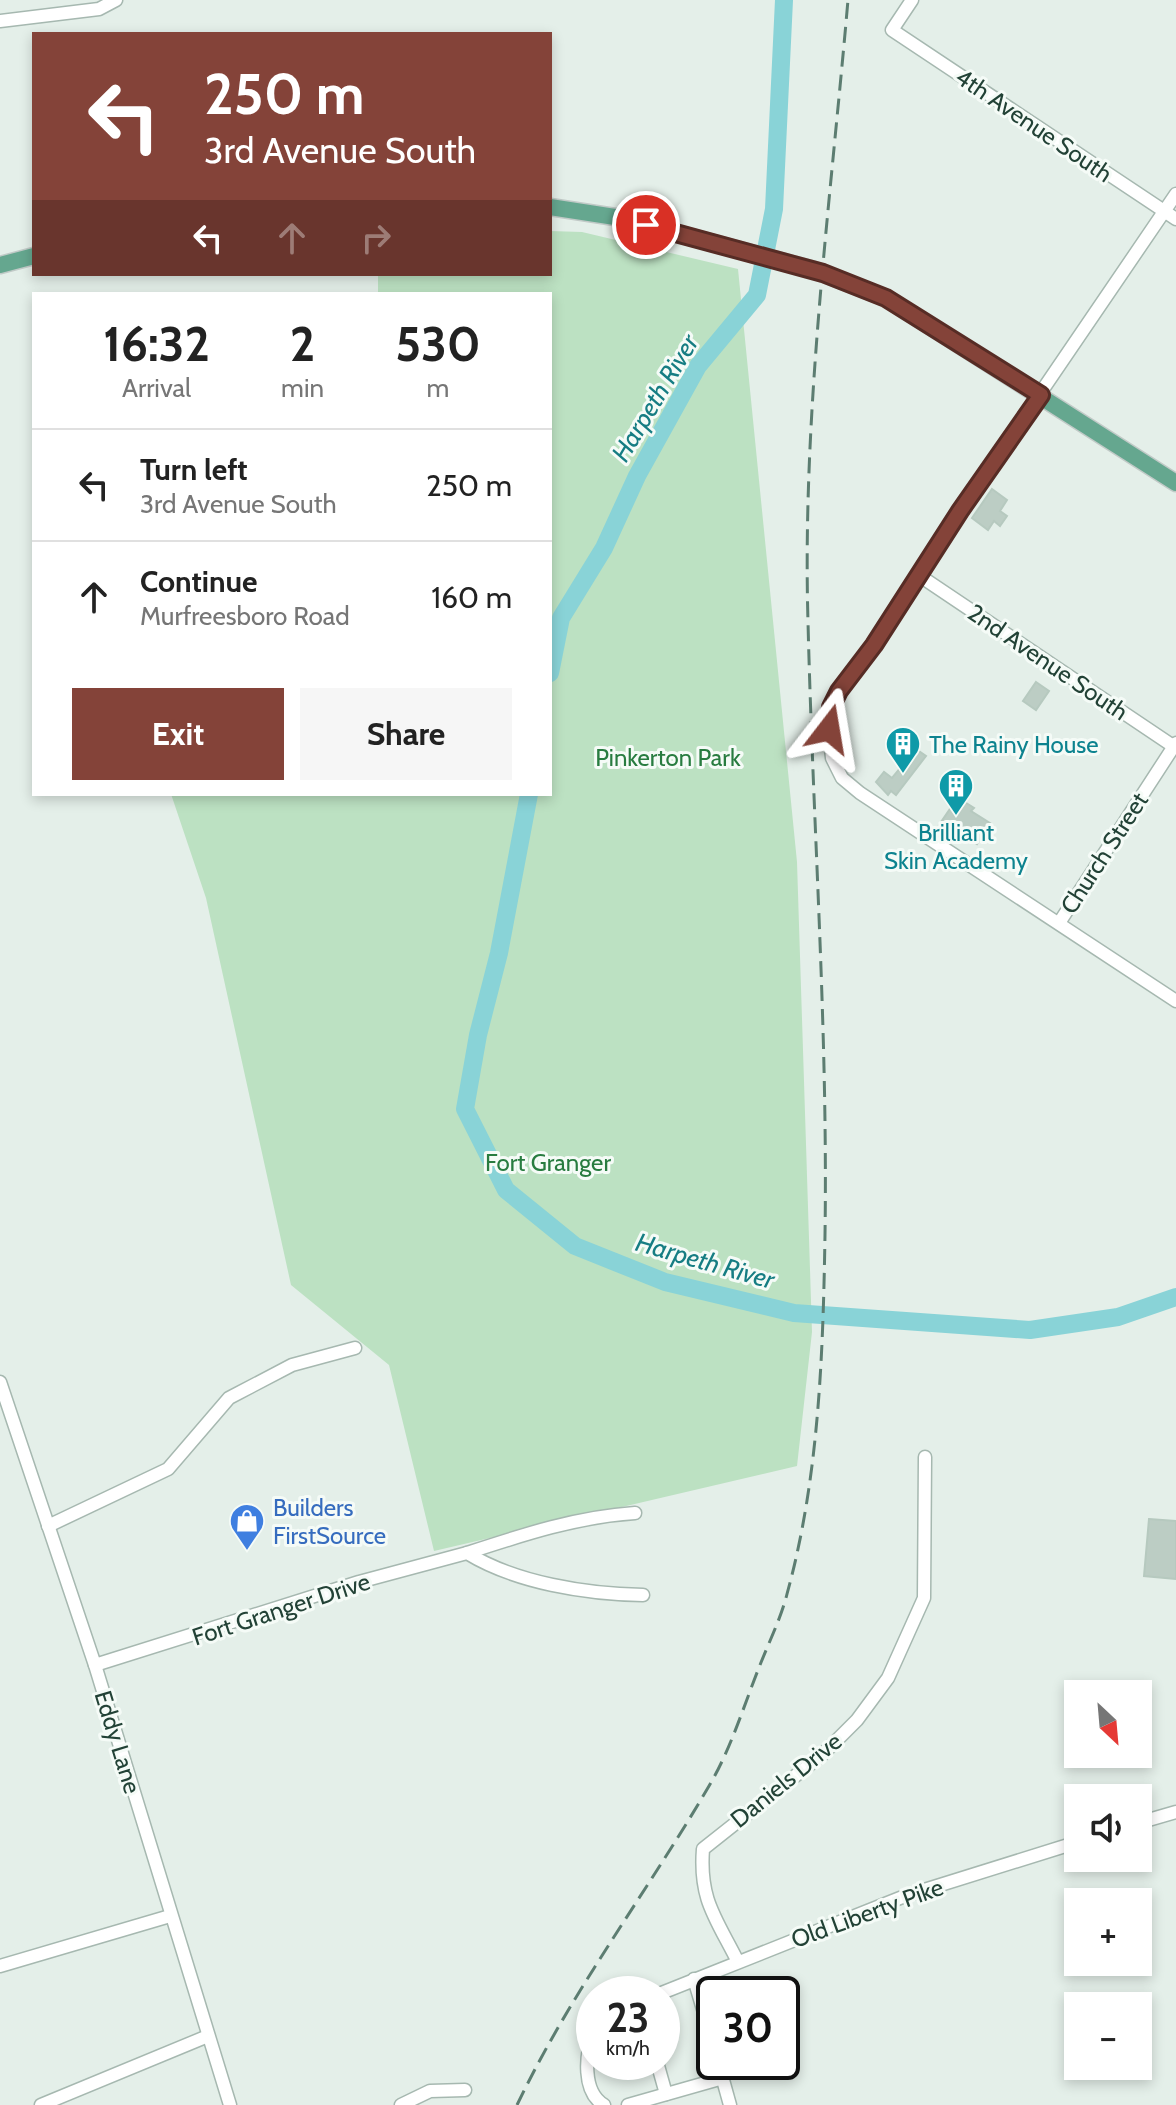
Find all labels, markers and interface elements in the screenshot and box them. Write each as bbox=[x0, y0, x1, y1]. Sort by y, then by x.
text: 250 m bbox=[204, 60, 365, 128]
street label: 4th Avenue South bbox=[950, 62, 1118, 188]
icon: left bbox=[72, 64, 176, 168]
text: 3rd Avenue South bbox=[204, 128, 476, 172]
pin bbox=[612, 191, 680, 259]
icon: arrive bbox=[624, 203, 668, 247]
icon: left bbox=[186, 216, 230, 260]
icon: ahead bbox=[270, 216, 314, 260]
icon: right bbox=[354, 216, 398, 260]
text: 16:32 bbox=[103, 315, 210, 373]
text: 2 bbox=[290, 315, 315, 373]
text: 530 bbox=[395, 315, 481, 373]
water label: Harpeth River bbox=[605, 328, 706, 467]
text: Arrival bbox=[122, 372, 191, 404]
text: min bbox=[281, 372, 324, 404]
text: m bbox=[427, 372, 449, 404]
text: Turn left bbox=[140, 451, 248, 488]
icon: left bbox=[72, 463, 116, 507]
text: 250 m bbox=[426, 467, 512, 504]
text: 3rd Avenue South bbox=[140, 488, 336, 520]
text: Continue bbox=[140, 563, 257, 600]
icon: ahead bbox=[72, 575, 116, 619]
text: 160 m bbox=[431, 579, 512, 616]
street label: 2nd Avenue South bbox=[962, 598, 1134, 726]
text: Murfreesboro Road bbox=[140, 600, 350, 632]
position arrow bbox=[787, 687, 871, 771]
button: Exit bbox=[72, 688, 284, 780]
button: Share bbox=[300, 688, 512, 780]
building icon: The Rainy House bbox=[884, 725, 922, 775]
place label: The Rainy House bbox=[929, 730, 1099, 759]
park label: Pinkerton Park bbox=[595, 743, 741, 772]
building icon: Brilliant Skin Academy bbox=[937, 767, 975, 817]
street label: Church Street bbox=[1054, 787, 1154, 919]
place label: Brilliant Skin Academy bbox=[884, 818, 1028, 875]
park label: Fort Granger bbox=[485, 1148, 611, 1177]
water label: Harpeth River bbox=[632, 1226, 779, 1296]
place label: Builders FirstSource bbox=[273, 1493, 386, 1550]
shop icon: Builders FirstSource bbox=[228, 1502, 266, 1552]
street label: Fort Granger Drive bbox=[188, 1567, 374, 1651]
north arrow bbox=[1064, 1680, 1152, 1768]
map controls bbox=[1064, 1680, 1152, 2080]
street label: Eddy Lane bbox=[89, 1687, 147, 1797]
street label: Daniels Drive bbox=[725, 1726, 847, 1834]
button: sound bbox=[1064, 1784, 1152, 1872]
street label: Old Liberty Pike bbox=[787, 1872, 947, 1954]
button: + bbox=[1064, 1888, 1152, 1976]
speed limit sign: 30 bbox=[696, 1976, 800, 2080]
button: − bbox=[1064, 1992, 1152, 2080]
text: 23 bbox=[607, 1993, 649, 2042]
text: km/h bbox=[606, 2036, 650, 2060]

